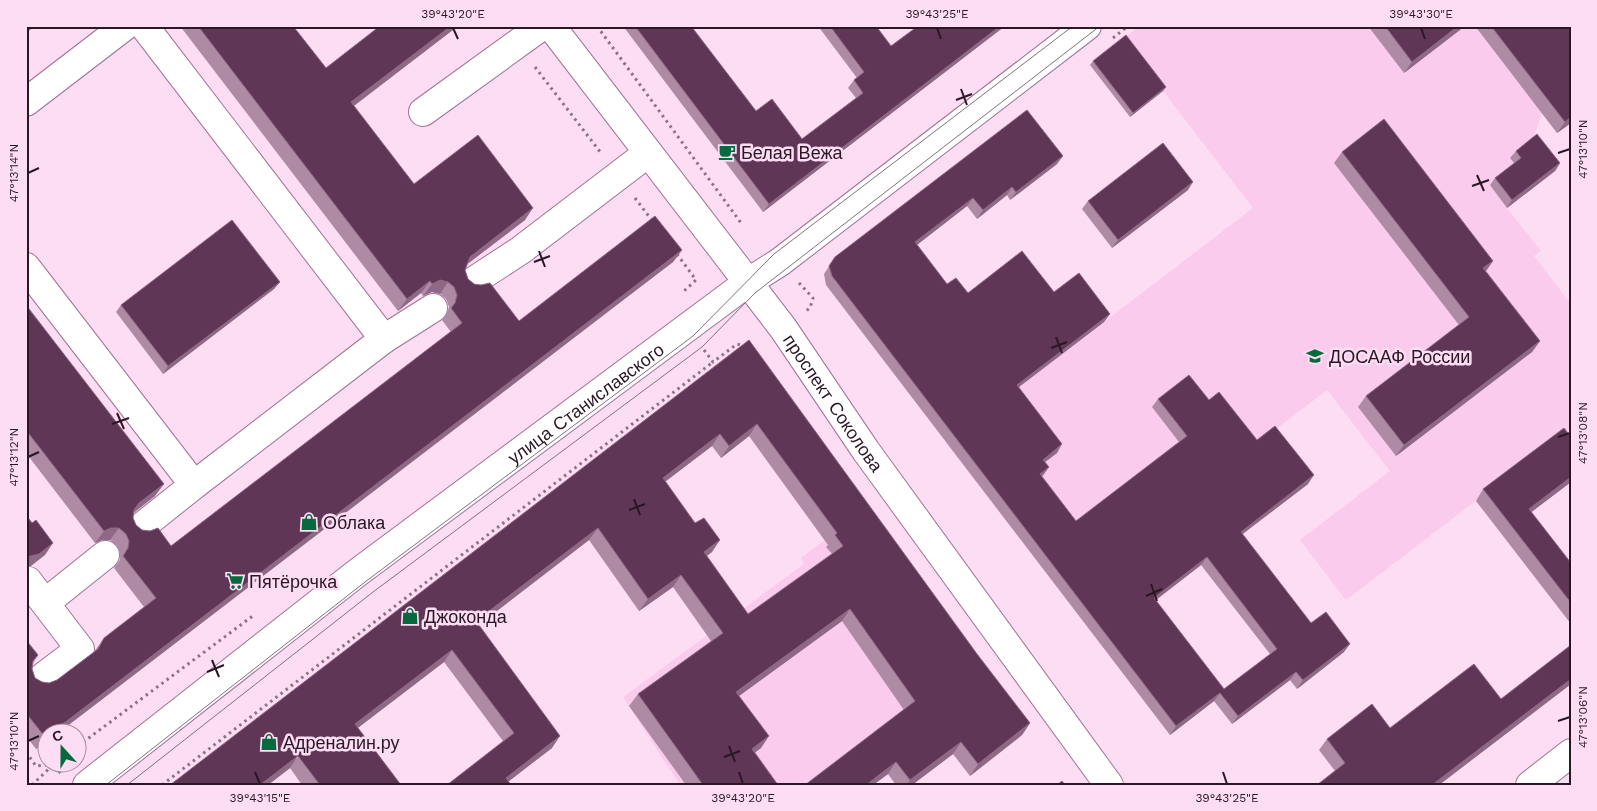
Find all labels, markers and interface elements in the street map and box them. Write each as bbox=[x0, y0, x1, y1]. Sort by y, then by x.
text: 39°43'20"E bbox=[421, 7, 485, 21]
text: 39°43'25"E bbox=[905, 7, 969, 21]
text: 39°43'30"E bbox=[1389, 7, 1453, 21]
text: 47°13'10"N bbox=[1576, 119, 1590, 179]
cafe icon: Белая Вежа bbox=[717, 142, 737, 162]
place label: Белая Вежа bbox=[741, 142, 843, 163]
text: 47°13'14"N bbox=[7, 144, 21, 202]
street label: проспект Соколова bbox=[779, 330, 888, 476]
street label: улица Станиславского bbox=[503, 338, 668, 468]
school or university icon: ДОСААФ России bbox=[1305, 346, 1325, 366]
place label: ДОСААФ России bbox=[1329, 346, 1470, 367]
text: 47°13'08"N bbox=[1576, 402, 1590, 464]
text: 47°13'12"N bbox=[7, 428, 21, 486]
shop icon: Облака bbox=[299, 512, 319, 532]
place label: Облака bbox=[323, 512, 386, 533]
supermarket icon: Пятёрочка bbox=[225, 571, 245, 591]
place label: Пятёрочка bbox=[249, 571, 338, 592]
shop icon: Джоконда bbox=[400, 606, 420, 626]
place label: Джоконда bbox=[424, 606, 508, 627]
text: 47°13'06"N bbox=[1576, 686, 1590, 748]
text: 47°13'10"N bbox=[7, 711, 21, 771]
north arrow bbox=[38, 724, 88, 774]
text: С bbox=[50, 727, 65, 745]
shop icon: Адреналин.ру bbox=[259, 732, 279, 752]
place label: Адреналин.ру bbox=[283, 732, 400, 753]
text: 39°43'15"E bbox=[230, 791, 291, 805]
text: 39°43'20"E bbox=[711, 791, 775, 805]
text: 39°43'25"E bbox=[1195, 791, 1259, 805]

